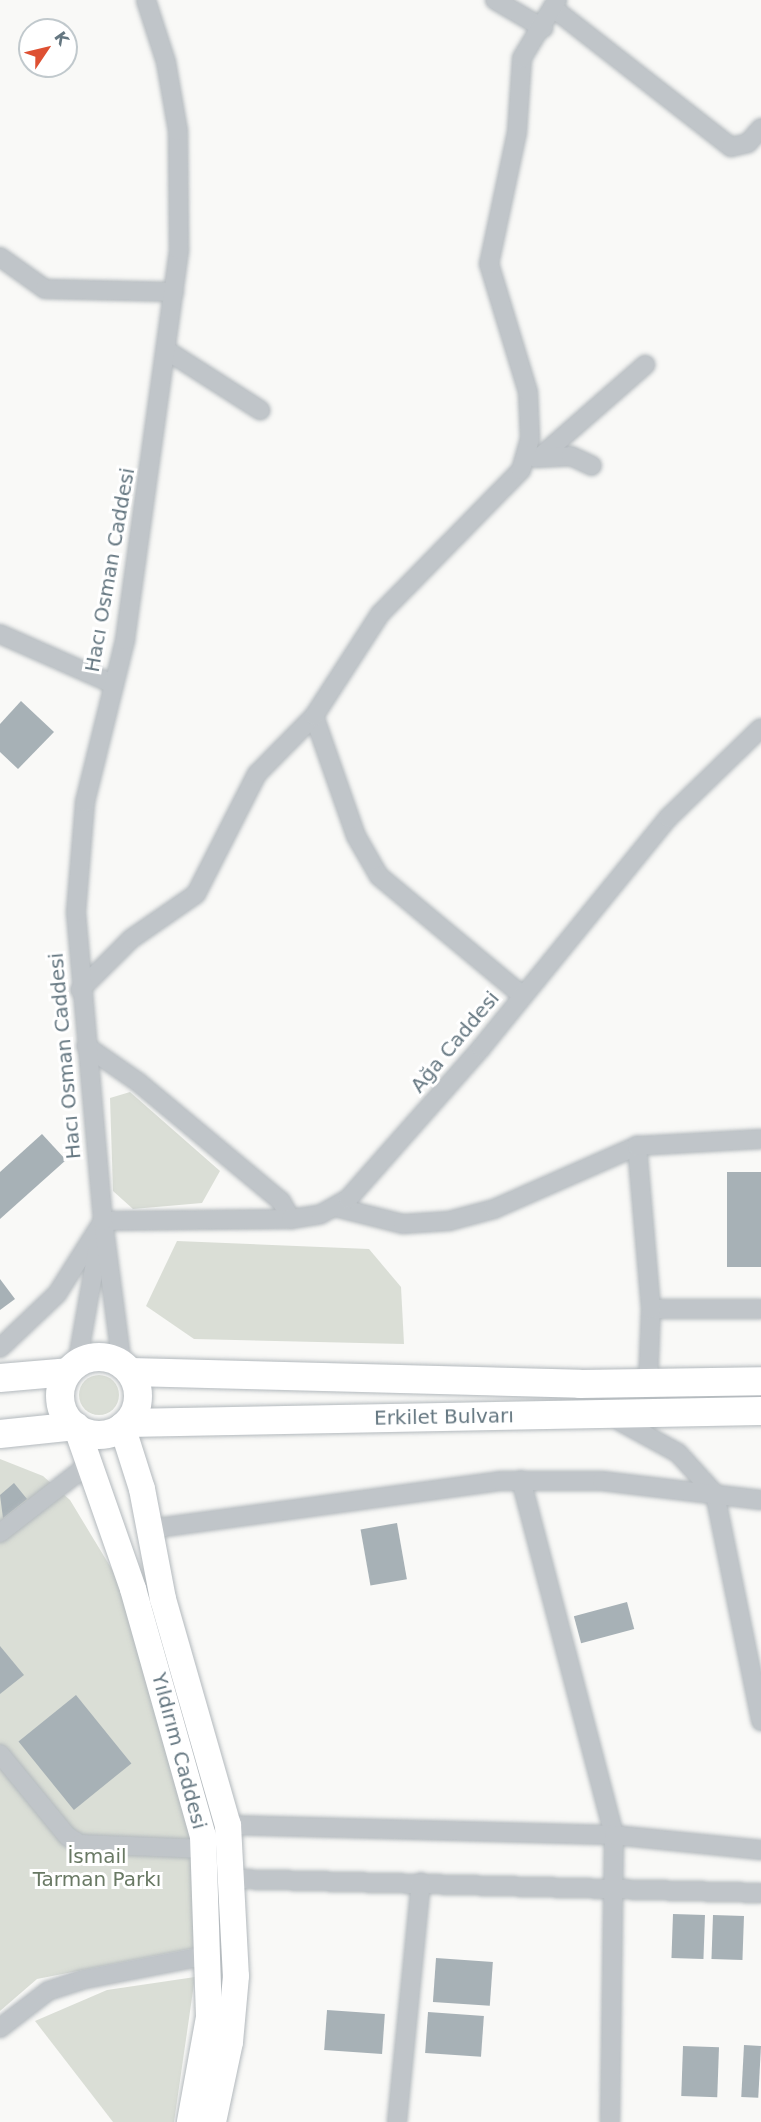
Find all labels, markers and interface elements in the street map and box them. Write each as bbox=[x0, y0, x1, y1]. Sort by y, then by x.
north arrow bbox=[18, 18, 78, 78]
text: K bbox=[50, 28, 73, 49]
street label: Hacı Osman Caddesi bbox=[80, 466, 140, 674]
street label: Hacı Osman Caddesi bbox=[44, 952, 86, 1160]
street label: Ağa Caddesi bbox=[406, 986, 504, 1098]
street label: Erkilet Bulvarı bbox=[374, 1404, 514, 1430]
street label: Yıldırım Caddesi bbox=[147, 1670, 211, 1832]
park label: İsmail Tarman Parkı bbox=[33, 1844, 161, 1891]

